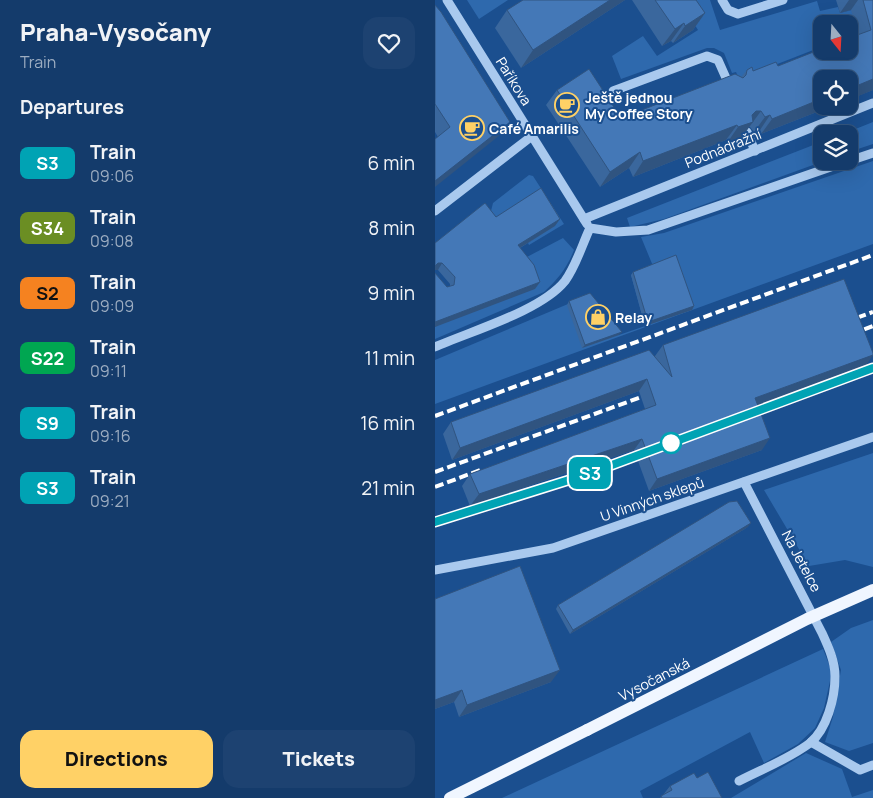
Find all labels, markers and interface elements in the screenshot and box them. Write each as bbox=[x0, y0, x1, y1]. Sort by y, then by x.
text: Praha-Vysočany bbox=[20, 15, 211, 48]
north arrow bbox=[813, 15, 857, 60]
map controls bbox=[813, 15, 858, 170]
button: heart bbox=[363, 17, 415, 69]
text: Train bbox=[20, 51, 56, 73]
street label: Paříkova bbox=[492, 53, 536, 109]
button: locate bbox=[813, 70, 858, 115]
place label: Ještě jednou My Coffee Story bbox=[585, 88, 693, 123]
cafe icon: Ještě jednou My Coffee Story bbox=[554, 92, 580, 118]
text: Departures bbox=[20, 94, 124, 120]
cafe icon: Café Amarilis bbox=[459, 115, 485, 141]
place label: Café Amarilis bbox=[489, 119, 579, 138]
street label: Podnádražní bbox=[682, 124, 764, 172]
button: layers bbox=[813, 125, 858, 170]
text: Train bbox=[90, 139, 136, 165]
text: 6 min bbox=[368, 150, 415, 176]
text: S3 bbox=[36, 151, 59, 175]
text: 09:06 bbox=[90, 165, 134, 187]
text: Train bbox=[90, 204, 136, 230]
text: 8 min bbox=[368, 215, 415, 241]
text: S34 bbox=[31, 216, 64, 240]
text: 09:08 bbox=[90, 230, 134, 252]
text: Train bbox=[90, 269, 136, 295]
text: 9 min bbox=[368, 280, 415, 306]
text: S2 bbox=[36, 281, 59, 305]
text: 09:09 bbox=[90, 295, 134, 317]
shop icon: Relay bbox=[585, 304, 611, 330]
place label: Relay bbox=[615, 308, 652, 327]
text: Train bbox=[90, 334, 136, 360]
text: 11 min bbox=[365, 345, 415, 371]
text: S22 bbox=[31, 346, 64, 370]
text: 09:11 bbox=[90, 360, 127, 382]
text: Train bbox=[90, 399, 136, 425]
text: 16 min bbox=[360, 410, 415, 436]
text: S9 bbox=[36, 411, 59, 435]
text: 09:16 bbox=[90, 425, 131, 447]
unlabelled marker bbox=[660, 432, 682, 454]
line badge: S3 bbox=[567, 457, 613, 489]
text: S3 bbox=[579, 461, 601, 485]
text: Train bbox=[90, 464, 136, 490]
street label: U Vinných sklepů bbox=[598, 472, 706, 526]
text: 21 min bbox=[361, 475, 415, 501]
text: S3 bbox=[36, 476, 59, 500]
text: 09:21 bbox=[90, 490, 130, 512]
street label: Na Jetelce bbox=[778, 527, 826, 595]
street label: Vysočanská bbox=[615, 653, 693, 705]
button: Directions bbox=[20, 730, 213, 788]
button: Tickets bbox=[223, 730, 415, 788]

